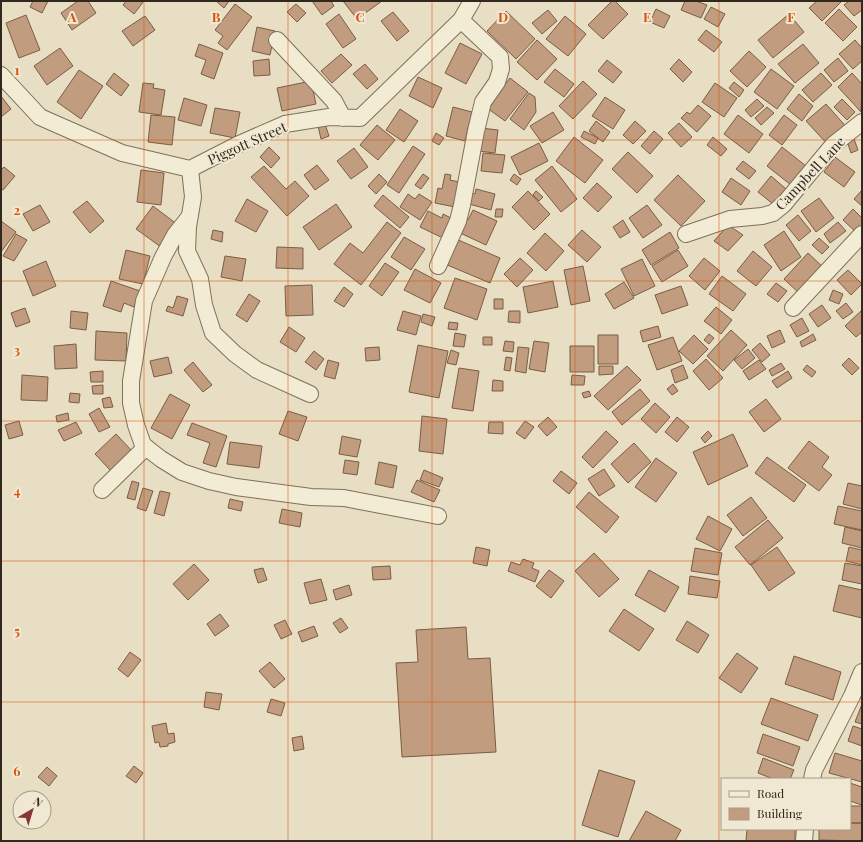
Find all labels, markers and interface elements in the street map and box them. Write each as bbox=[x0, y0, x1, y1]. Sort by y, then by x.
text: A bbox=[67, 8, 77, 25]
text: B bbox=[212, 8, 221, 25]
text: C bbox=[355, 8, 365, 25]
text: D bbox=[498, 8, 508, 25]
text: E bbox=[643, 8, 651, 25]
text: F bbox=[787, 8, 795, 25]
text: 1 bbox=[15, 61, 20, 78]
street label: Piggott Street bbox=[204, 117, 291, 169]
street label: Campbell Lane bbox=[771, 132, 849, 214]
text: 2 bbox=[14, 201, 21, 218]
text: 3 bbox=[14, 341, 20, 358]
text: 4 bbox=[14, 482, 21, 499]
text: 5 bbox=[14, 622, 20, 639]
text: 6 bbox=[13, 762, 21, 779]
legend bbox=[721, 778, 851, 830]
text: Road bbox=[757, 785, 784, 801]
north arrow bbox=[12, 790, 52, 830]
text: N bbox=[31, 793, 46, 810]
text: Building bbox=[757, 805, 803, 821]

